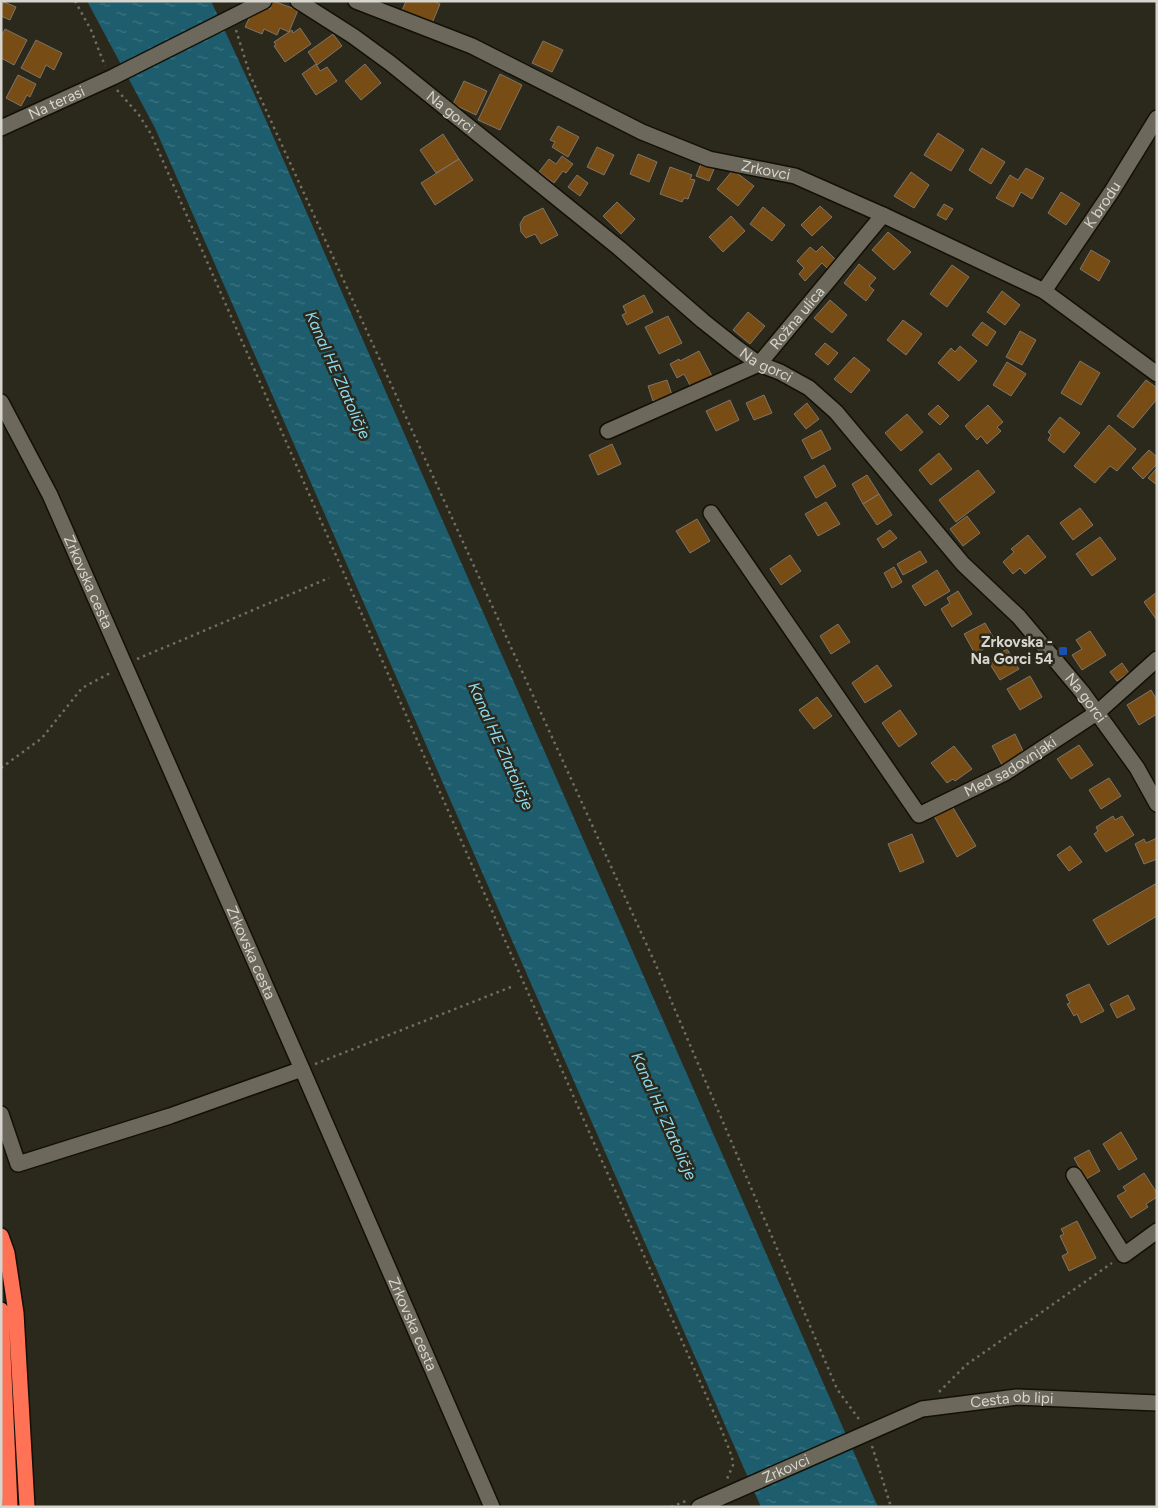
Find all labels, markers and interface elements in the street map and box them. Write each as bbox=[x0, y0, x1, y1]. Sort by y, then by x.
street label: Na terasi bbox=[25, 82, 88, 123]
street label: Na gorci bbox=[423, 87, 479, 137]
street label: Zrkovci bbox=[740, 157, 792, 184]
street label: K brodu bbox=[1080, 178, 1125, 232]
street label: Rožna ulica bbox=[766, 283, 829, 353]
water label: Kanal HE Zlatoličje bbox=[301, 308, 375, 442]
street label: Na gorci bbox=[736, 344, 796, 386]
street label: Zrkovska cesta bbox=[60, 532, 117, 631]
place label: Zrkovska - Na Gorci 54 bbox=[970, 633, 1054, 668]
marker: Zrkovska - Na Gorci 54 bbox=[1057, 645, 1069, 657]
street label: Na gorci bbox=[1061, 670, 1110, 726]
water label: Kanal HE Zlatoličje bbox=[464, 679, 538, 813]
street label: Med sadovnjaki bbox=[961, 733, 1060, 801]
street label: Zrkovska cesta bbox=[223, 903, 279, 1002]
water label: Kanal HE Zlatoličje bbox=[627, 1049, 701, 1183]
street label: Zrkovska cesta bbox=[384, 1274, 441, 1374]
street label: Cesta ob lipi bbox=[969, 1388, 1054, 1412]
street label: Zrkovci bbox=[760, 1451, 812, 1487]

